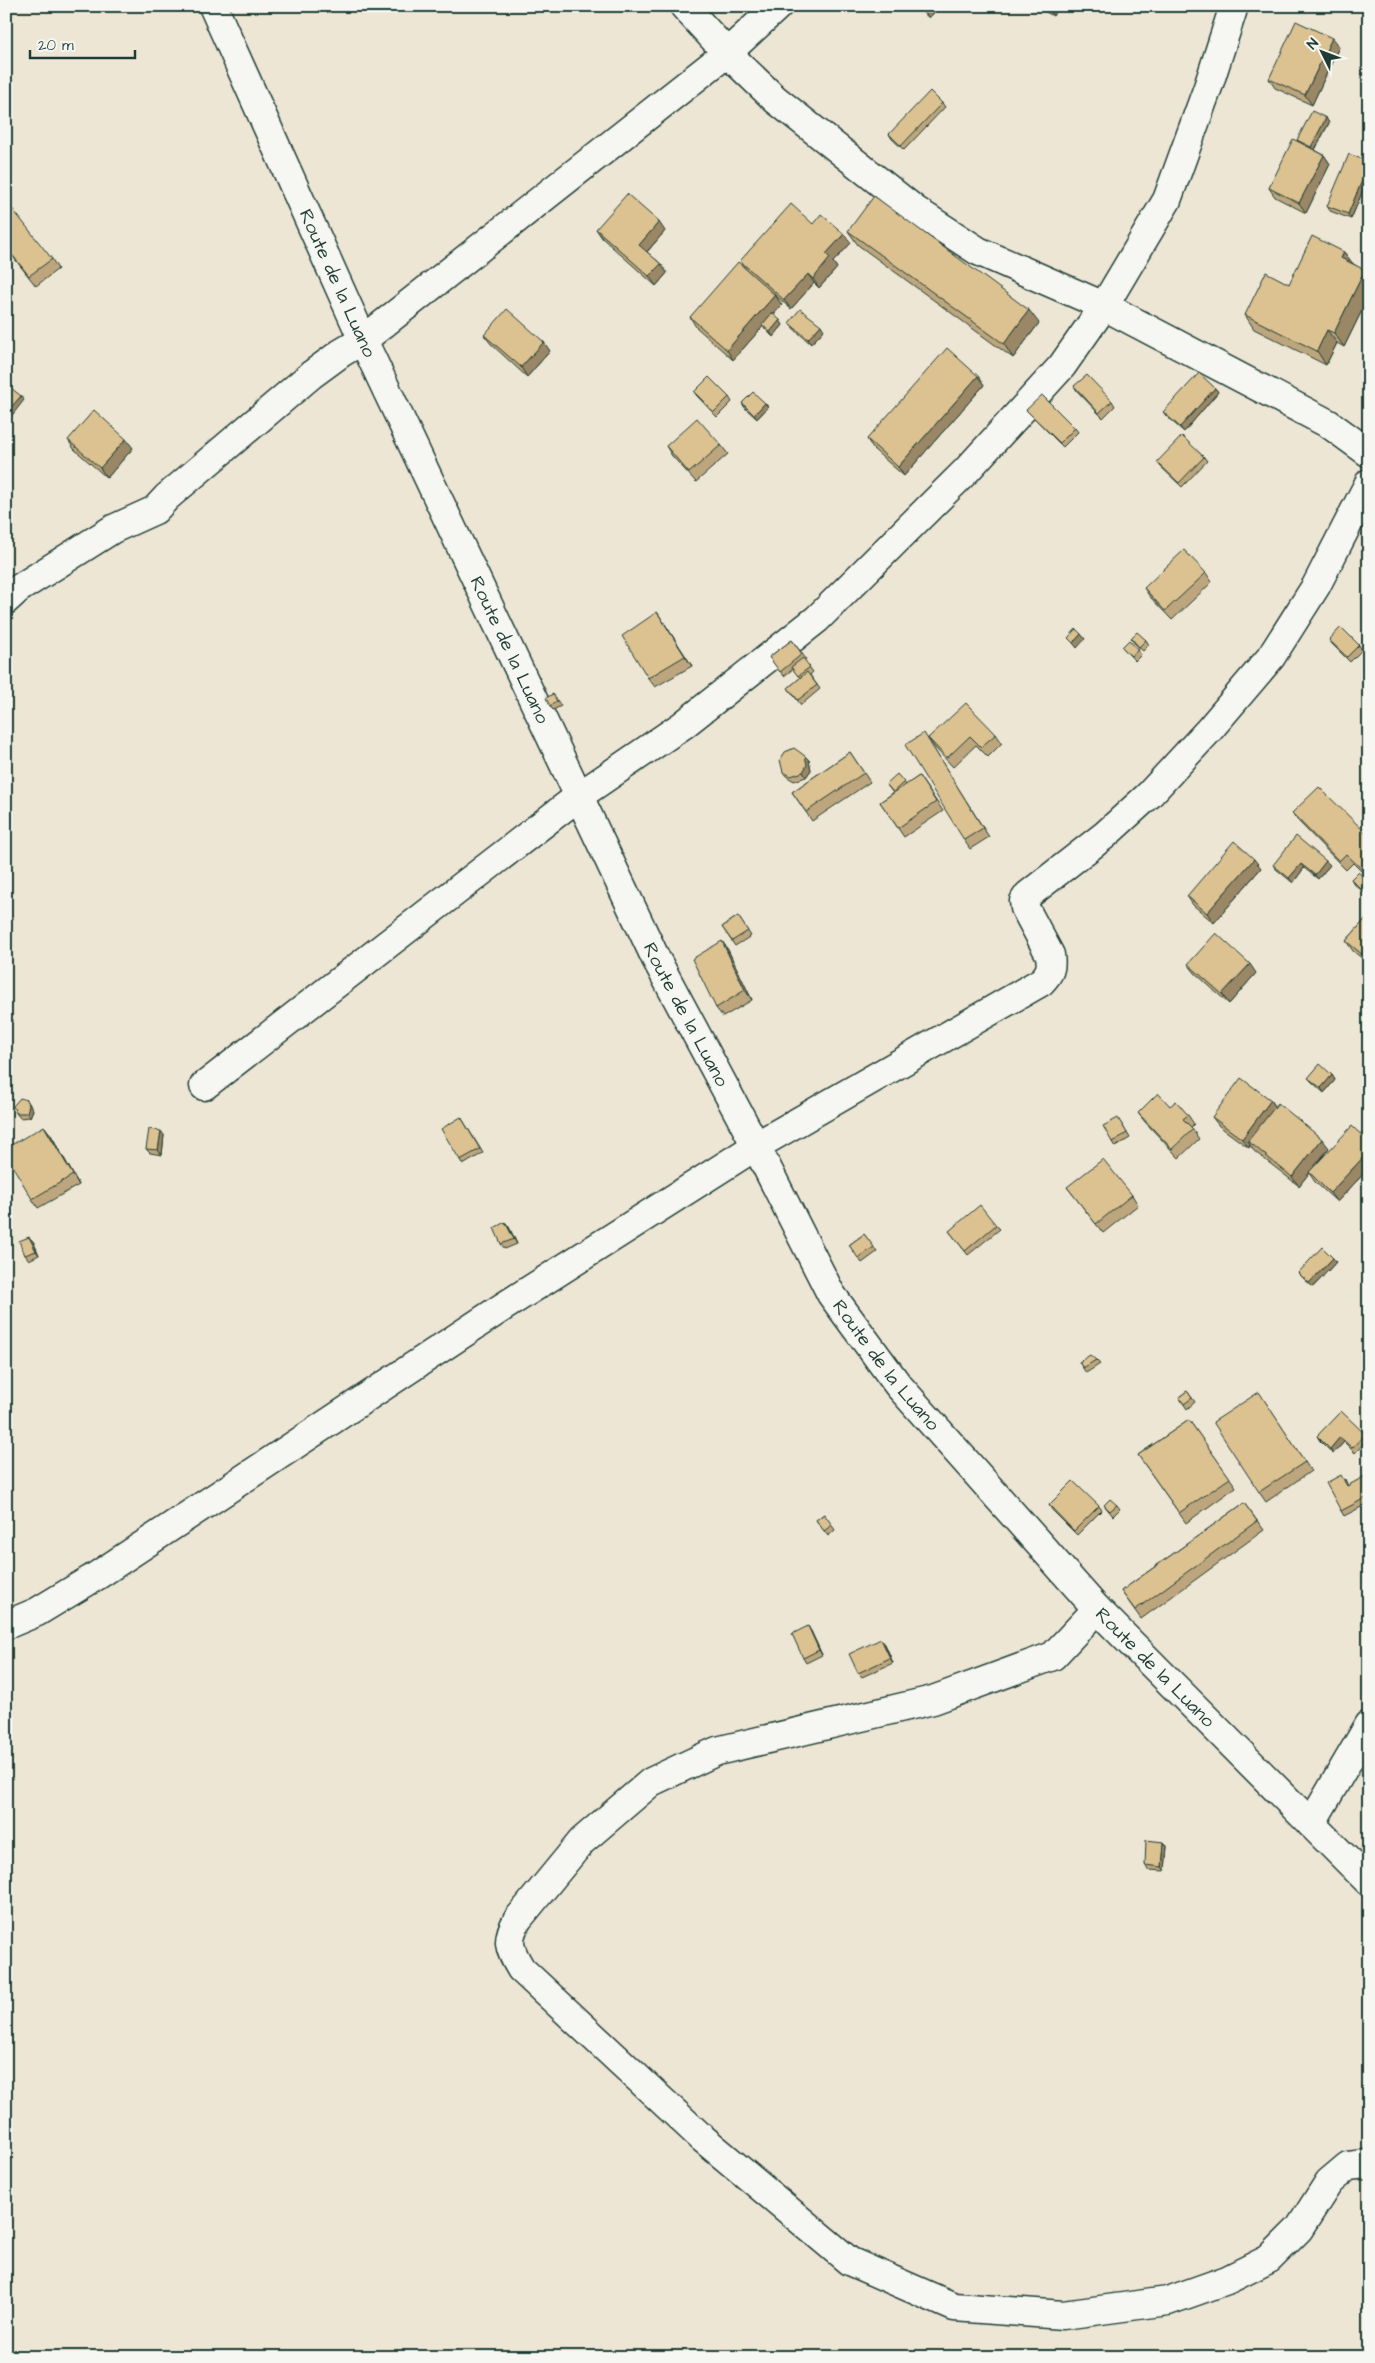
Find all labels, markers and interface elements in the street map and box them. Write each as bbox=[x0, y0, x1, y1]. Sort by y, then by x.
scale bar bbox=[30, 28, 135, 60]
north arrow bbox=[1298, 28, 1348, 78]
text: N bbox=[1303, 34, 1324, 54]
text: 20 m bbox=[38, 35, 74, 56]
street label: Route de la Luano bbox=[292, 205, 383, 362]
street label: Route de la Luano bbox=[463, 572, 556, 728]
street label: Route de la Luano bbox=[637, 938, 736, 1092]
street label: Route de la Luano bbox=[826, 1294, 946, 1437]
street label: Route de la Luano bbox=[1089, 1601, 1221, 1734]

